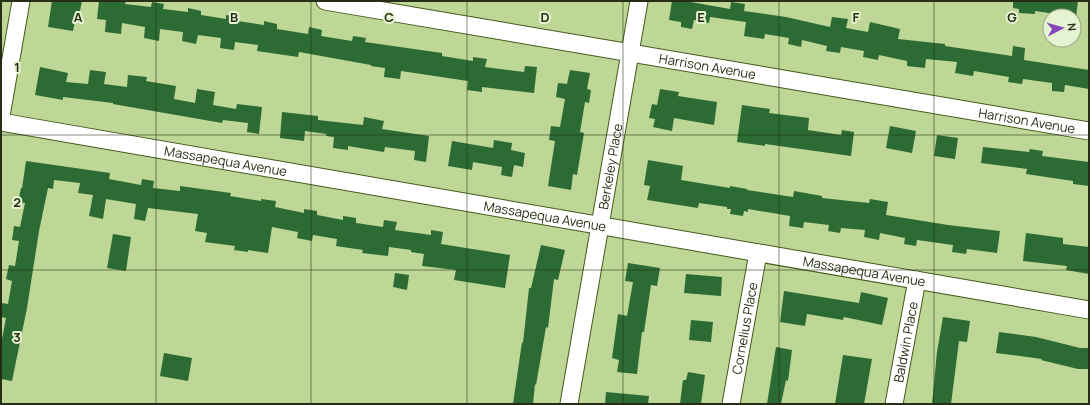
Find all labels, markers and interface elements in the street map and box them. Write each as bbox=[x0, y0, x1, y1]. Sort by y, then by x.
text: A bbox=[74, 8, 83, 26]
text: B bbox=[230, 8, 238, 26]
text: C bbox=[384, 8, 394, 26]
text: D bbox=[540, 8, 550, 26]
text: E bbox=[697, 8, 705, 26]
text: F bbox=[853, 8, 860, 26]
text: G bbox=[1007, 8, 1017, 26]
north arrow bbox=[1042, 8, 1082, 48]
text: N bbox=[1065, 22, 1080, 32]
street label: Harrison Avenue bbox=[658, 49, 758, 83]
text: 1 bbox=[14, 58, 20, 76]
street label: Harrison Avenue bbox=[977, 103, 1077, 138]
street label: Berkeley Place bbox=[594, 122, 627, 211]
street label: Massapequa Avenue bbox=[163, 141, 289, 180]
text: 2 bbox=[13, 193, 21, 211]
street label: Massapequa Avenue bbox=[482, 197, 608, 236]
street label: Massapequa Avenue bbox=[801, 252, 927, 291]
street label: Cornelius Place bbox=[728, 280, 762, 376]
street label: Baldwin Place bbox=[889, 300, 922, 384]
text: 3 bbox=[13, 328, 21, 346]

